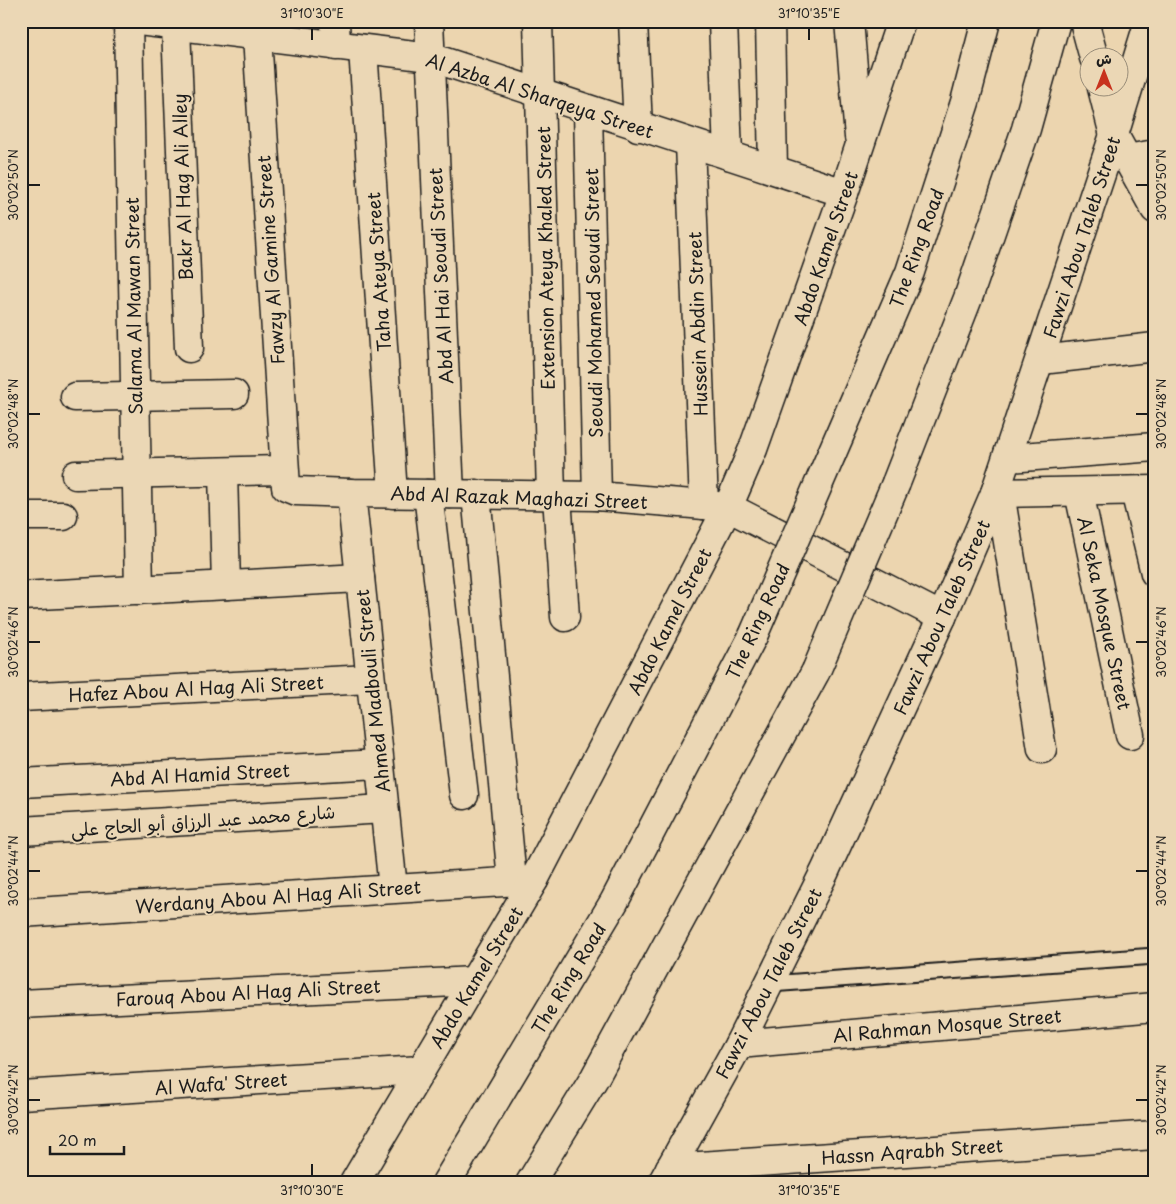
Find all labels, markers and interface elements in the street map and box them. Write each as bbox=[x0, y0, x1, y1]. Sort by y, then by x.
text: 31°10'30"E bbox=[280, 4, 344, 22]
text: 31°10'35"E bbox=[778, 4, 840, 22]
street label: Al Azba Al Sharqeya Street bbox=[423, 45, 657, 145]
north arrow bbox=[1078, 48, 1128, 98]
text: ش bbox=[1096, 48, 1112, 69]
street label: Bakr Al Hag Ali Alley bbox=[165, 93, 199, 281]
street label: Extension Ateya Khaled Street bbox=[529, 126, 561, 390]
street label: Fawzi Abou Taleb Street bbox=[1036, 132, 1126, 342]
text: 30°02'50"N bbox=[4, 149, 22, 221]
text: 30°02'50"N bbox=[1152, 149, 1170, 221]
street label: Fawzy Al Gamine Street bbox=[249, 155, 291, 365]
street label: Abd Al Hai Seoudi Street bbox=[421, 167, 459, 385]
street label: Abdo Kamel Street bbox=[786, 167, 864, 329]
street label: Seoudi Mohamed Seoudi Street bbox=[577, 168, 609, 438]
street label: The Ring Road bbox=[882, 184, 950, 312]
street label: Taha Ateya Street bbox=[359, 191, 397, 353]
street label: Salama Al Mawan Street bbox=[118, 197, 148, 415]
street label: Hussein Abdin Street bbox=[680, 231, 714, 417]
text: 30°02'48"N bbox=[4, 379, 22, 449]
text: 30°02'48"N bbox=[1152, 379, 1170, 449]
street label: Abd Al Razak Maghazi Street bbox=[390, 479, 648, 515]
street label: Al Seka Mosque Street bbox=[1071, 514, 1139, 712]
street label: Fawzi Abou Taleb Street bbox=[886, 515, 996, 719]
street label: Abdo Kamel Street bbox=[620, 543, 718, 699]
street label: The Ring Road bbox=[718, 558, 796, 684]
street label: Ahmed Madbouli Street bbox=[348, 588, 396, 794]
text: 30°02'46"N bbox=[4, 606, 22, 678]
text: 30°02'46"N bbox=[1152, 606, 1170, 678]
street label: Hafez Abou Al Hag Ali Street bbox=[68, 668, 324, 708]
street label: Abd Al Hamid Street bbox=[109, 756, 291, 792]
street label: شارع محمد عبد الرزاق أبو الحاج على bbox=[70, 797, 336, 843]
text: 30°02'44"N bbox=[4, 835, 22, 907]
text: 30°02'44"N bbox=[1152, 835, 1170, 907]
street label: Werdany Abou Al Hag Ali Street bbox=[134, 873, 422, 919]
street label: Fawzi Abou Taleb Street bbox=[708, 883, 828, 1083]
street label: Abdo Kamel Street bbox=[423, 901, 529, 1053]
street label: The Ring Road bbox=[524, 917, 612, 1039]
street label: Farouq Abou Al Hag Ali Street bbox=[115, 972, 381, 1012]
street label: Al Rahman Mosque Street bbox=[832, 1002, 1062, 1048]
text: 30°02'42"N bbox=[4, 1064, 22, 1136]
text: 30°02'42"N bbox=[1152, 1064, 1170, 1136]
street label: Al Wafa' Street bbox=[154, 1065, 288, 1101]
scale bar bbox=[50, 1124, 124, 1156]
text: 20 m bbox=[58, 1128, 97, 1151]
street label: Hassn Aqrabh Street bbox=[820, 1131, 1004, 1171]
text: 31°10'30"E bbox=[280, 1181, 344, 1199]
text: 31°10'35"E bbox=[778, 1181, 840, 1199]

